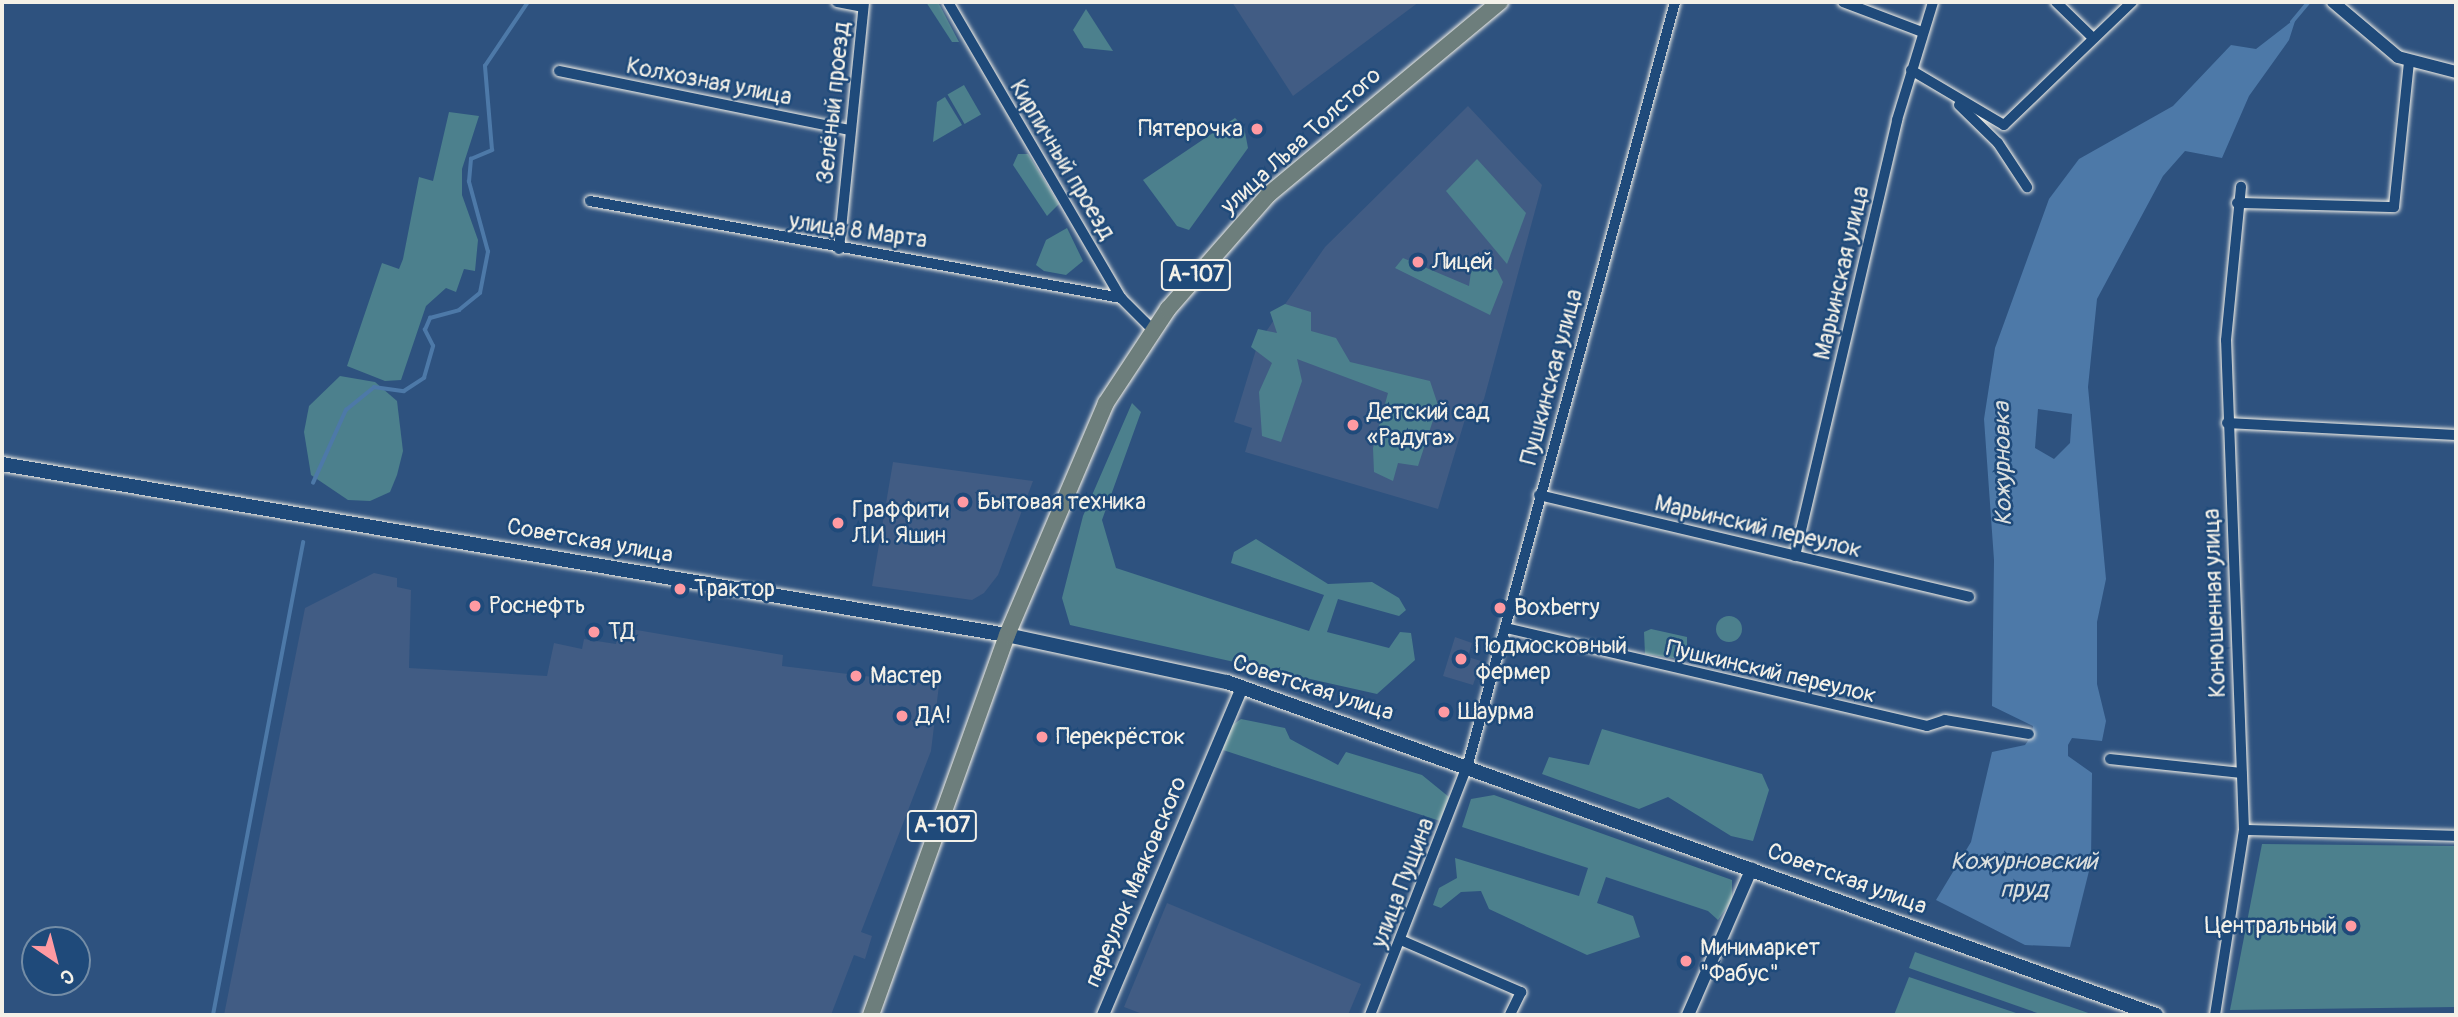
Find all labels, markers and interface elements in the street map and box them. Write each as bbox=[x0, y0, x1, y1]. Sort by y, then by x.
street label: Зелёный проезд bbox=[812, 20, 856, 186]
street label: Колхозная улица bbox=[624, 52, 794, 112]
street label: улица Льва Толстого bbox=[1215, 62, 1387, 220]
street label: Кирпичный проезд bbox=[1003, 75, 1121, 245]
place label: Пятерочка bbox=[1138, 115, 1243, 143]
marker: Пятерочка bbox=[1249, 121, 1265, 137]
street label: Марьинская улица bbox=[1809, 183, 1875, 363]
street label: улица 8 Марта bbox=[787, 208, 929, 254]
place label: Лицей bbox=[1432, 248, 1493, 276]
marker: Лицей bbox=[1410, 254, 1426, 270]
road number: А-107 bbox=[1159, 258, 1233, 292]
street label: Пушкинская улица bbox=[1515, 286, 1589, 468]
place label: Детский сад «Радуга» bbox=[1367, 398, 1490, 452]
water label: Кожурновка bbox=[1988, 402, 2018, 526]
marker: Детский сад «Радуга» bbox=[1345, 417, 1361, 433]
place label: Бытовая техника bbox=[977, 488, 1146, 516]
street label: Марьинский переулок bbox=[1652, 490, 1864, 564]
marker: Бытовая техника bbox=[955, 494, 971, 510]
place label: Граффити Л.И. Яшин bbox=[852, 496, 949, 550]
street label: Конюшенная улица bbox=[2198, 508, 2232, 698]
street label: Советская улица bbox=[505, 513, 675, 569]
marker: Граффити Л.И. Яшин bbox=[830, 515, 846, 531]
place label: Трактор bbox=[694, 575, 775, 603]
marker: Трактор bbox=[672, 581, 688, 597]
place label: Роснефть bbox=[489, 592, 586, 620]
place label: Boxberry bbox=[1514, 594, 1600, 622]
marker: Роснефть bbox=[467, 598, 483, 614]
marker: Boxberry bbox=[1492, 600, 1508, 616]
place label: ТД bbox=[608, 618, 635, 646]
marker: ТД bbox=[586, 624, 602, 640]
place label: Подмосковный фермер bbox=[1475, 632, 1627, 686]
street label: Пушкинский переулок bbox=[1663, 634, 1879, 710]
street label: Советская улица bbox=[1229, 649, 1397, 727]
marker: Подмосковный фермер bbox=[1453, 651, 1469, 667]
place label: Мастер bbox=[870, 662, 942, 690]
marker: Мастер bbox=[848, 668, 864, 684]
place label: Шаурма bbox=[1458, 698, 1534, 726]
place label: ДА! bbox=[916, 702, 951, 730]
marker: Шаурма bbox=[1436, 704, 1452, 720]
marker: ДА! bbox=[894, 708, 910, 724]
place label: Перекрёсток bbox=[1056, 723, 1185, 751]
marker: Перекрёсток bbox=[1034, 729, 1050, 745]
street label: переулок Маяковского bbox=[1079, 773, 1193, 991]
road number: А-107 bbox=[905, 808, 979, 844]
street label: улица Пущина bbox=[1366, 814, 1440, 952]
street label: Советская улица bbox=[1763, 837, 1931, 921]
water label: Кожурновский пруд bbox=[1950, 848, 2098, 904]
place label: Центральный bbox=[2205, 912, 2337, 940]
marker: Центральный bbox=[2343, 918, 2359, 934]
north arrow bbox=[21, 926, 91, 996]
place label: Минимаркет "Фабус" bbox=[1700, 934, 1820, 988]
marker: Минимаркет "Фабус" bbox=[1678, 953, 1694, 969]
text: С bbox=[55, 963, 79, 990]

